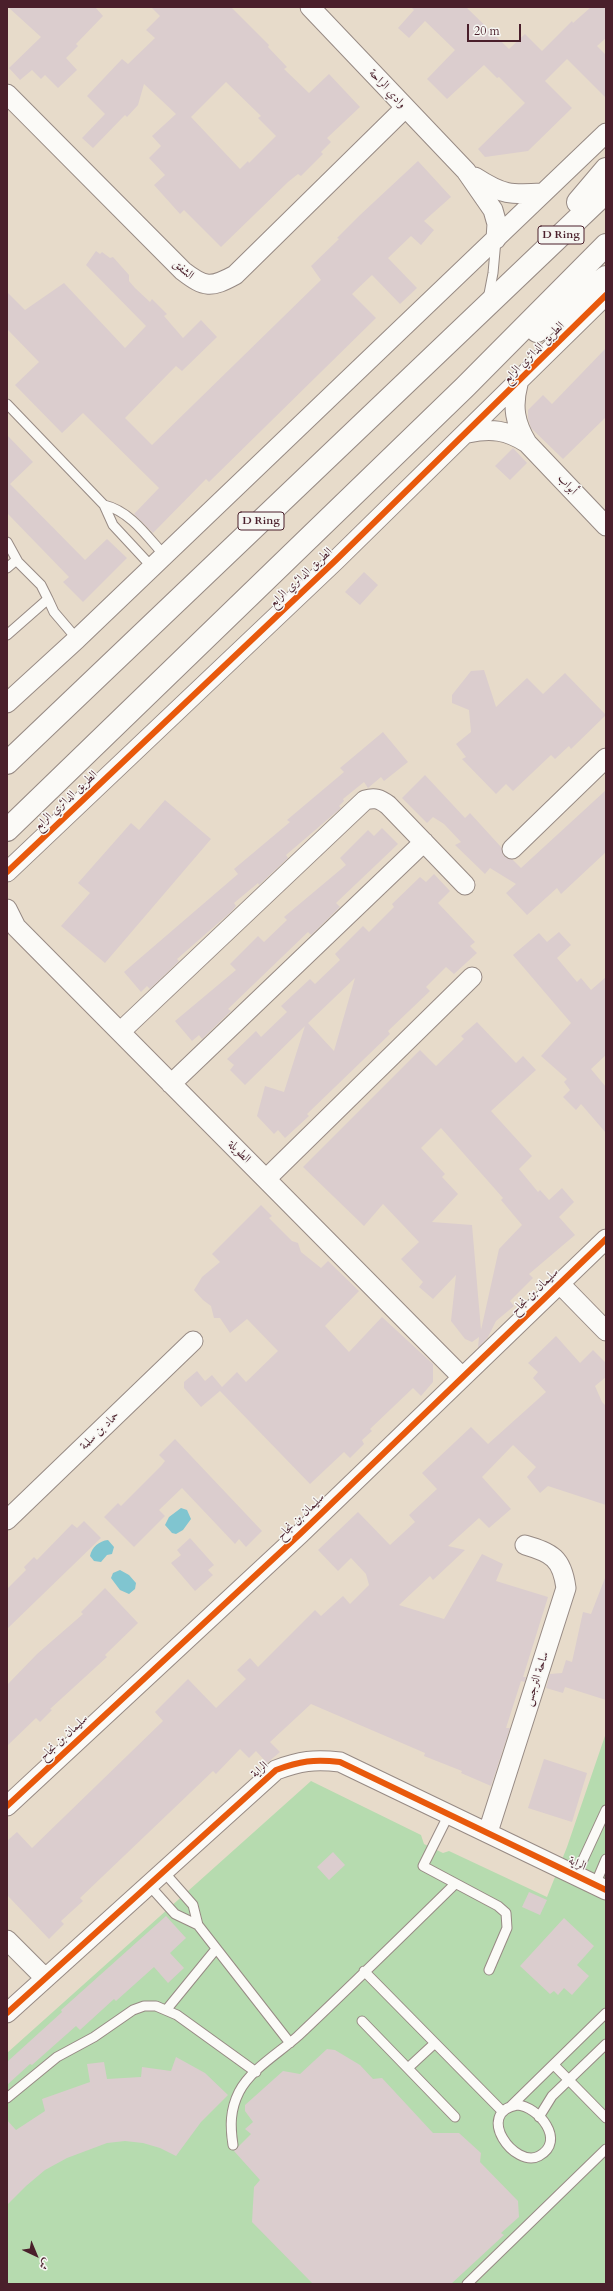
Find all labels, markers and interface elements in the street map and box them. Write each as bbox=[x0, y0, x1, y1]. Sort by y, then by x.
scale bar bbox=[469, 16, 523, 42]
text: 20 m bbox=[474, 23, 500, 39]
street label: وادي الراحة bbox=[365, 66, 409, 112]
road number: D Ring bbox=[538, 226, 584, 244]
street label: الشفق bbox=[169, 257, 197, 283]
street label: الطريق الدائري الرابع bbox=[500, 319, 568, 387]
street label: أبواب bbox=[554, 472, 580, 498]
road number: D Ring bbox=[238, 512, 284, 530]
street label: الطريق الدائري الرابع bbox=[266, 545, 336, 611]
street label: الطريق الدائري الرابع bbox=[31, 768, 101, 834]
street label: الطويلة bbox=[225, 1138, 253, 1166]
street label: سليمان بن نجاح bbox=[508, 1266, 562, 1318]
street label: حماد بن سلمة bbox=[77, 1409, 123, 1453]
street label: سليمان بن نجاح bbox=[274, 1491, 328, 1543]
street label: ساحة النرجس bbox=[521, 1650, 553, 1708]
street label: سليمان بن نجاح bbox=[37, 1712, 91, 1764]
street label: الراية bbox=[248, 1759, 272, 1781]
street label: الراية bbox=[566, 1854, 588, 1874]
north arrow bbox=[16, 2235, 56, 2275]
text: ش bbox=[36, 2255, 54, 2273]

